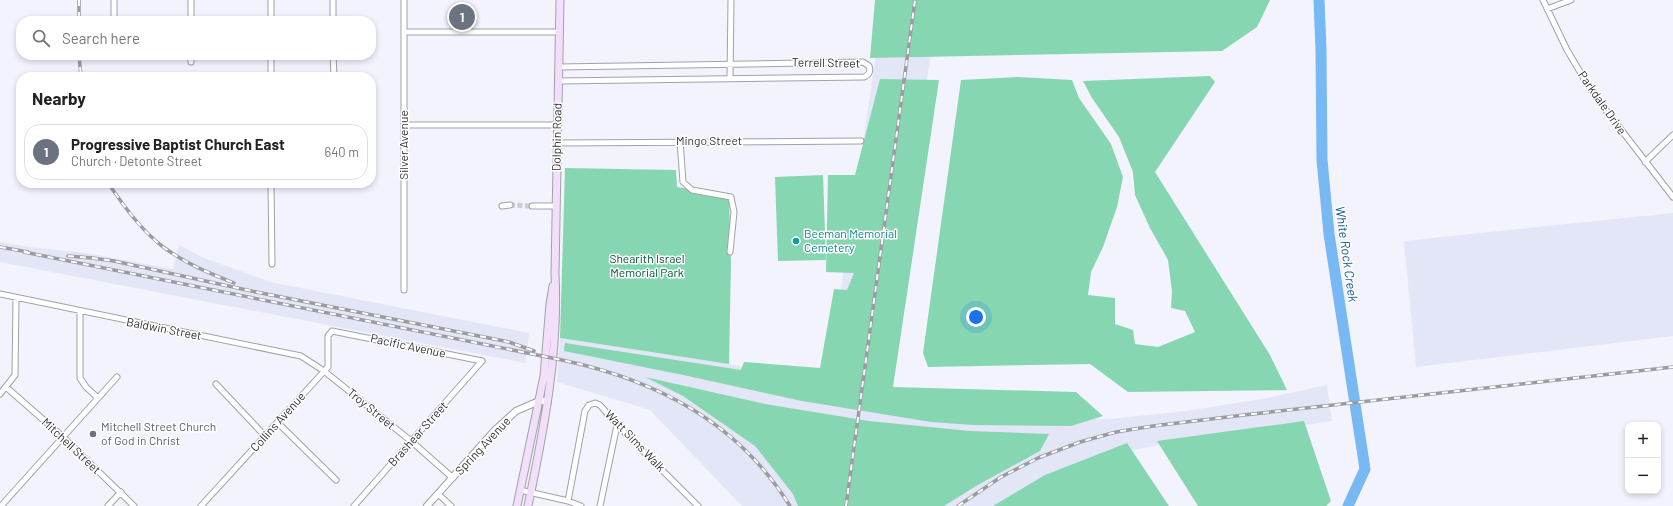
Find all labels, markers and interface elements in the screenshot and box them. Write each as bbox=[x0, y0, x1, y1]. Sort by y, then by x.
pin: 1 bbox=[449, 2, 475, 32]
search box bbox=[16, 16, 376, 60]
icon: search bbox=[30, 27, 52, 49]
text: Search here bbox=[62, 29, 140, 47]
street label: Terrell Street bbox=[792, 54, 860, 70]
street label: Parkdale Drive bbox=[1576, 68, 1630, 137]
text: Nearby bbox=[32, 88, 86, 108]
street label: Dolphin Road bbox=[548, 103, 564, 171]
street label: Silver Avenue bbox=[396, 110, 410, 180]
street label: Mingo Street bbox=[676, 133, 742, 147]
text: Progressive Baptist Church East bbox=[71, 135, 285, 153]
text: 1 bbox=[44, 144, 48, 160]
text: 640 m bbox=[324, 144, 359, 160]
text: Church · Detonte Street bbox=[71, 153, 202, 169]
water label: White Rock Creek bbox=[1332, 205, 1362, 304]
place label: Beeman Memorial Cemetery bbox=[804, 226, 897, 254]
marker: Beeman Memorial Cemetery bbox=[791, 236, 801, 246]
park label: Shearith Israel Memorial Park bbox=[609, 251, 685, 279]
your location bbox=[966, 307, 986, 327]
street label: Baldwin Street bbox=[125, 314, 203, 342]
street label: Pacific Avenue bbox=[369, 330, 447, 360]
street label: Troy Street bbox=[345, 385, 398, 432]
street label: Collins Avenue bbox=[247, 389, 308, 454]
street label: Brashear Street bbox=[385, 398, 450, 469]
street label: Watt Sims Walk bbox=[603, 407, 669, 474]
street label: Spring Avenue bbox=[452, 413, 513, 477]
street label: Mitchell Street bbox=[39, 414, 104, 476]
place label: Mitchell Street Church of God in Christ bbox=[101, 419, 216, 447]
map controls bbox=[1625, 422, 1661, 494]
button: + bbox=[1625, 422, 1661, 458]
marker: Mitchell Street Church of God in Christ bbox=[88, 429, 98, 439]
button: − bbox=[1625, 458, 1661, 494]

